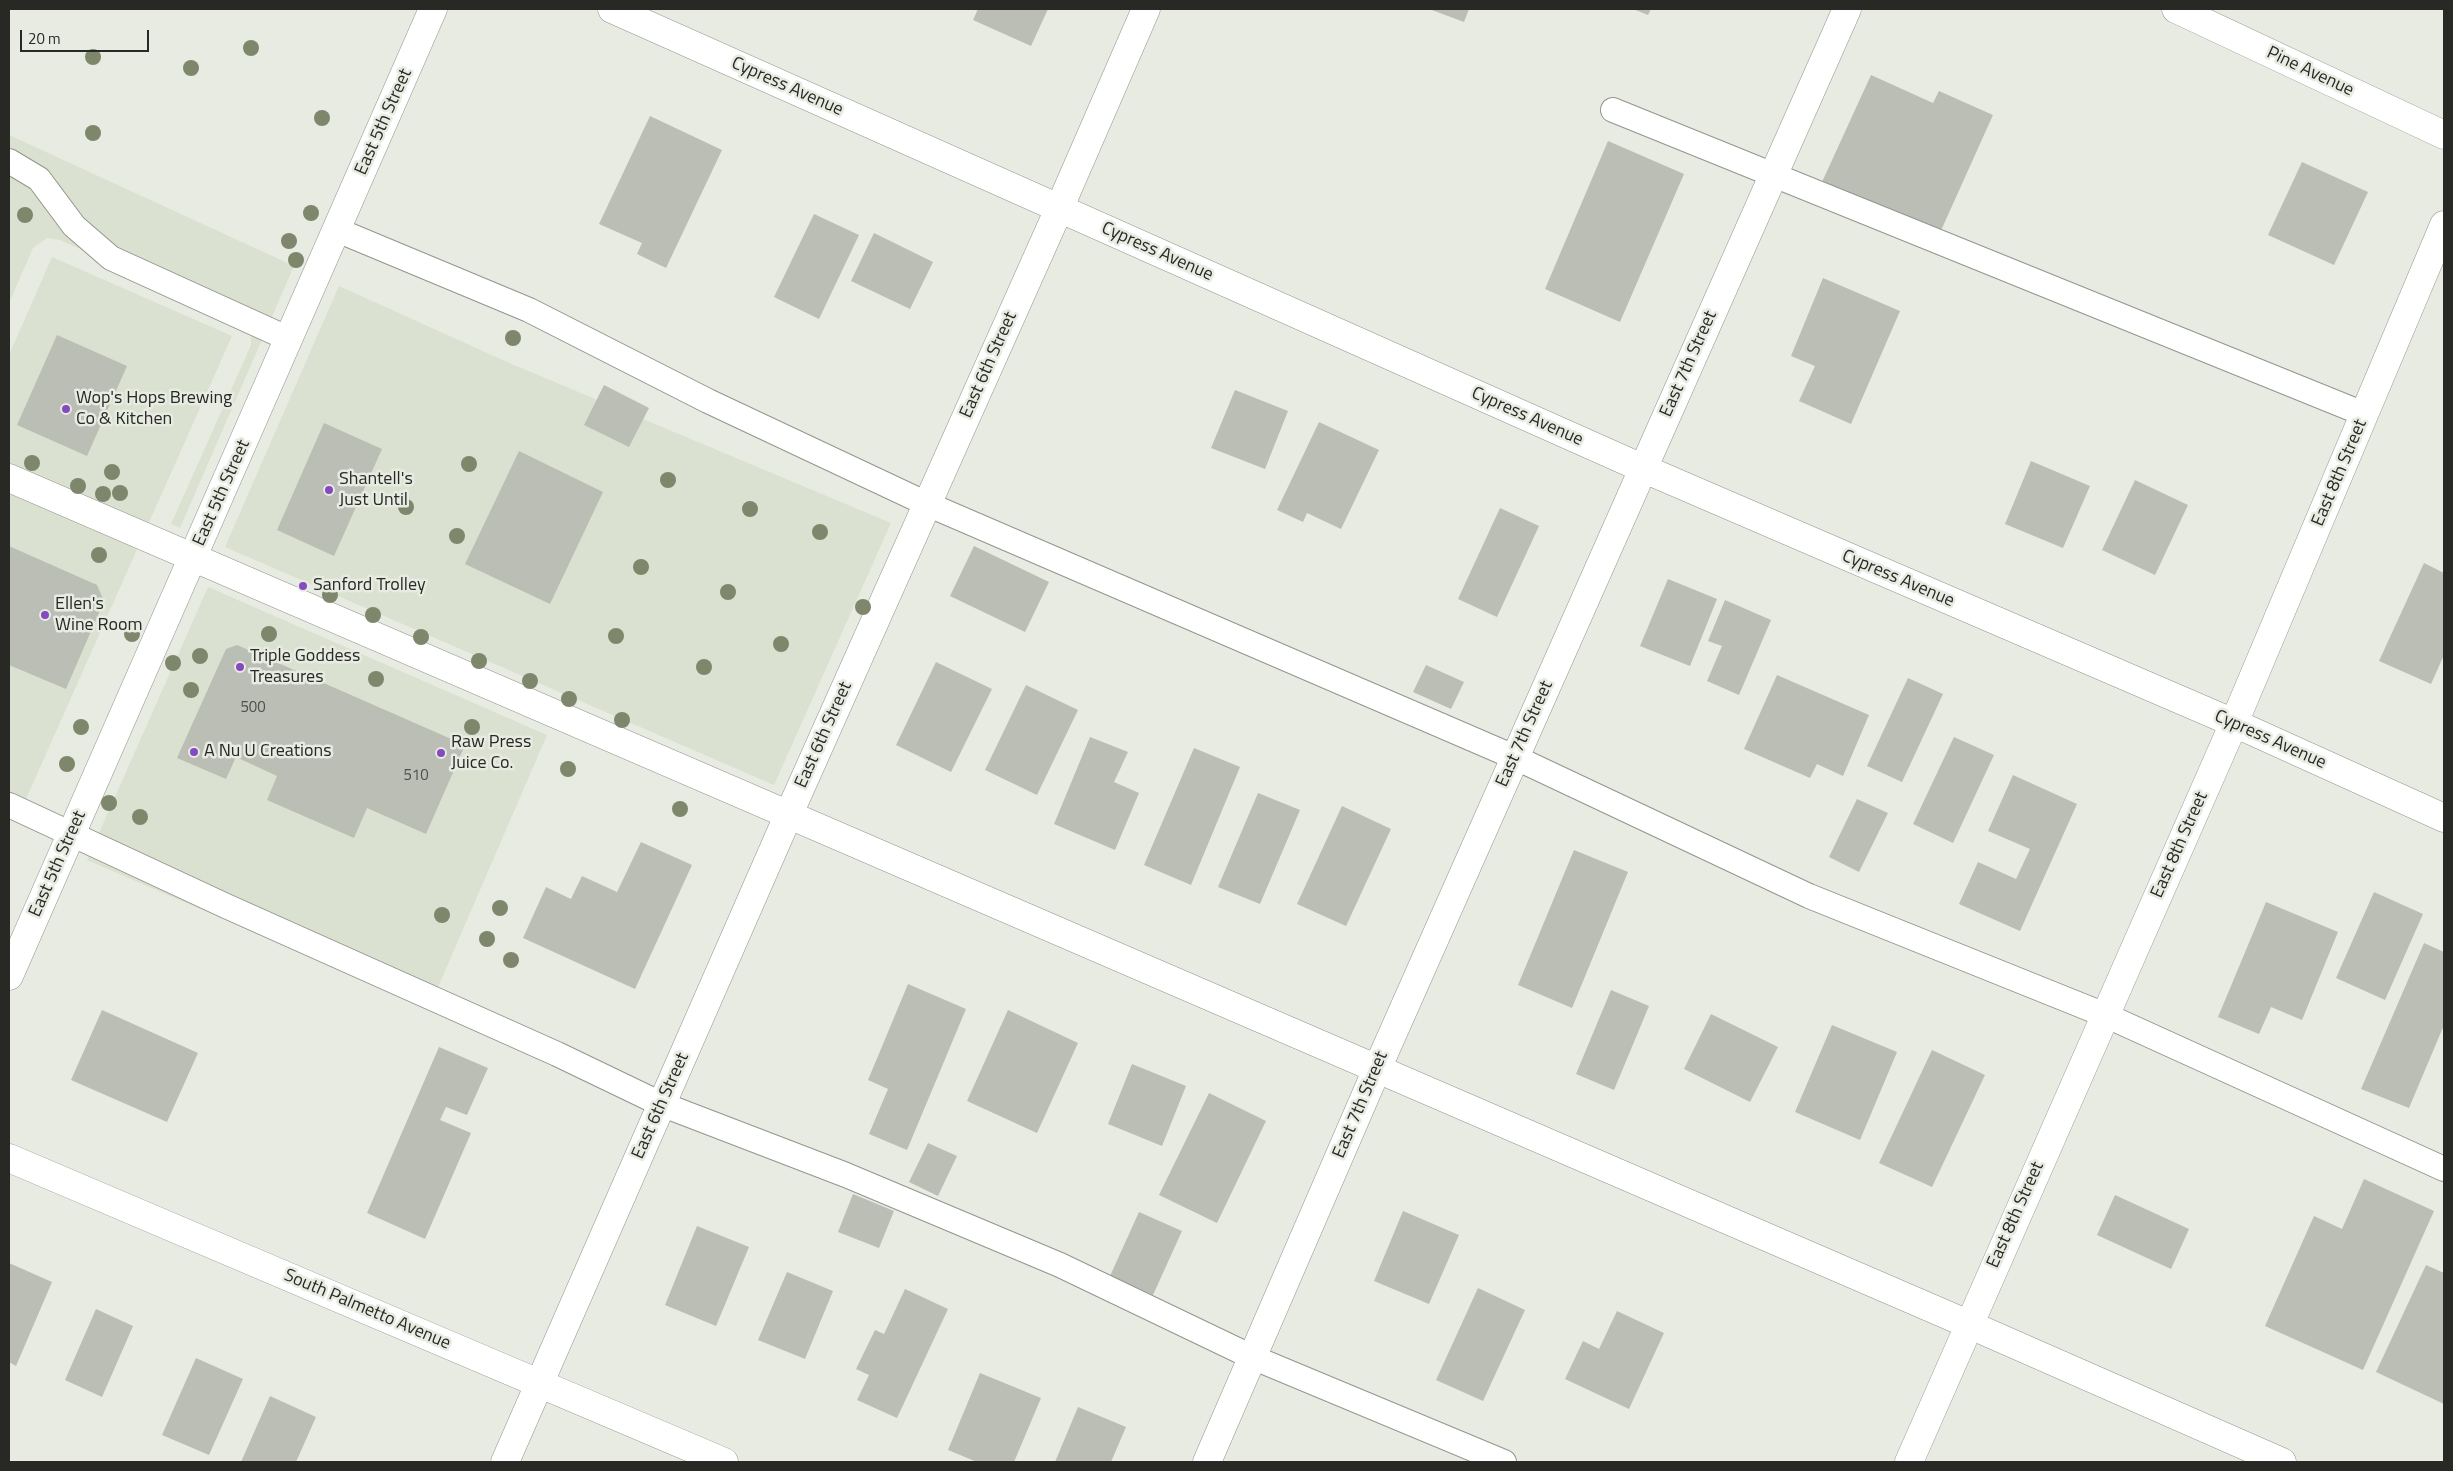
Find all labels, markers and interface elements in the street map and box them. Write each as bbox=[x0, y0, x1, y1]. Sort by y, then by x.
scale bar bbox=[22, 20, 151, 52]
text: 20 m bbox=[28, 27, 61, 50]
street label: Pine Avenue bbox=[2263, 42, 2357, 102]
street label: Cypress Avenue bbox=[728, 53, 846, 121]
street label: East 5th Street bbox=[351, 66, 417, 178]
street label: Cypress Avenue bbox=[1098, 218, 1216, 286]
street label: East 7th Street bbox=[1656, 308, 1722, 420]
street label: East 6th Street bbox=[956, 309, 1022, 421]
street label: Cypress Avenue bbox=[1468, 383, 1586, 451]
place label: Wop's Hops Brewing Co & Kitchen bbox=[76, 388, 232, 430]
marker: Wop's Hops Brewing Co & Kitchen bbox=[60, 403, 72, 415]
street label: East 8th Street bbox=[2308, 416, 2372, 530]
street label: East 5th Street bbox=[189, 437, 255, 549]
place label: Shantell's Just Until bbox=[339, 469, 413, 512]
marker: Shantell's Just Until bbox=[323, 484, 335, 496]
street label: Cypress Avenue bbox=[1839, 546, 1957, 612]
place label: Sanford Trolley bbox=[313, 575, 426, 597]
marker: Sanford Trolley bbox=[297, 580, 309, 592]
place label: Ellen's Wine Room bbox=[55, 594, 143, 636]
marker: Ellen's Wine Room bbox=[39, 609, 51, 621]
place label: Triple Goddess Treasures bbox=[250, 646, 360, 689]
marker: Triple Goddess Treasures bbox=[234, 661, 246, 673]
street label: East 7th Street bbox=[1492, 678, 1558, 790]
street label: East 6th Street bbox=[791, 679, 857, 791]
house number: 500 bbox=[240, 699, 266, 717]
street label: Cypress Avenue bbox=[2211, 706, 2329, 774]
place label: Raw Press Juice Co. bbox=[451, 732, 531, 774]
place label: A Nu U Creations bbox=[204, 741, 332, 763]
marker: A Nu U Creations bbox=[188, 746, 200, 758]
marker: Raw Press Juice Co. bbox=[435, 747, 447, 759]
house number: 510 bbox=[403, 767, 429, 785]
street label: East 8th Street bbox=[2147, 789, 2213, 901]
street label: East 5th Street bbox=[25, 808, 91, 920]
street label: East 7th Street bbox=[1329, 1048, 1393, 1162]
street label: East 6th Street bbox=[628, 1050, 694, 1162]
street label: East 8th Street bbox=[1983, 1159, 2049, 1271]
street label: South Palmetto Avenue bbox=[280, 1265, 454, 1355]

